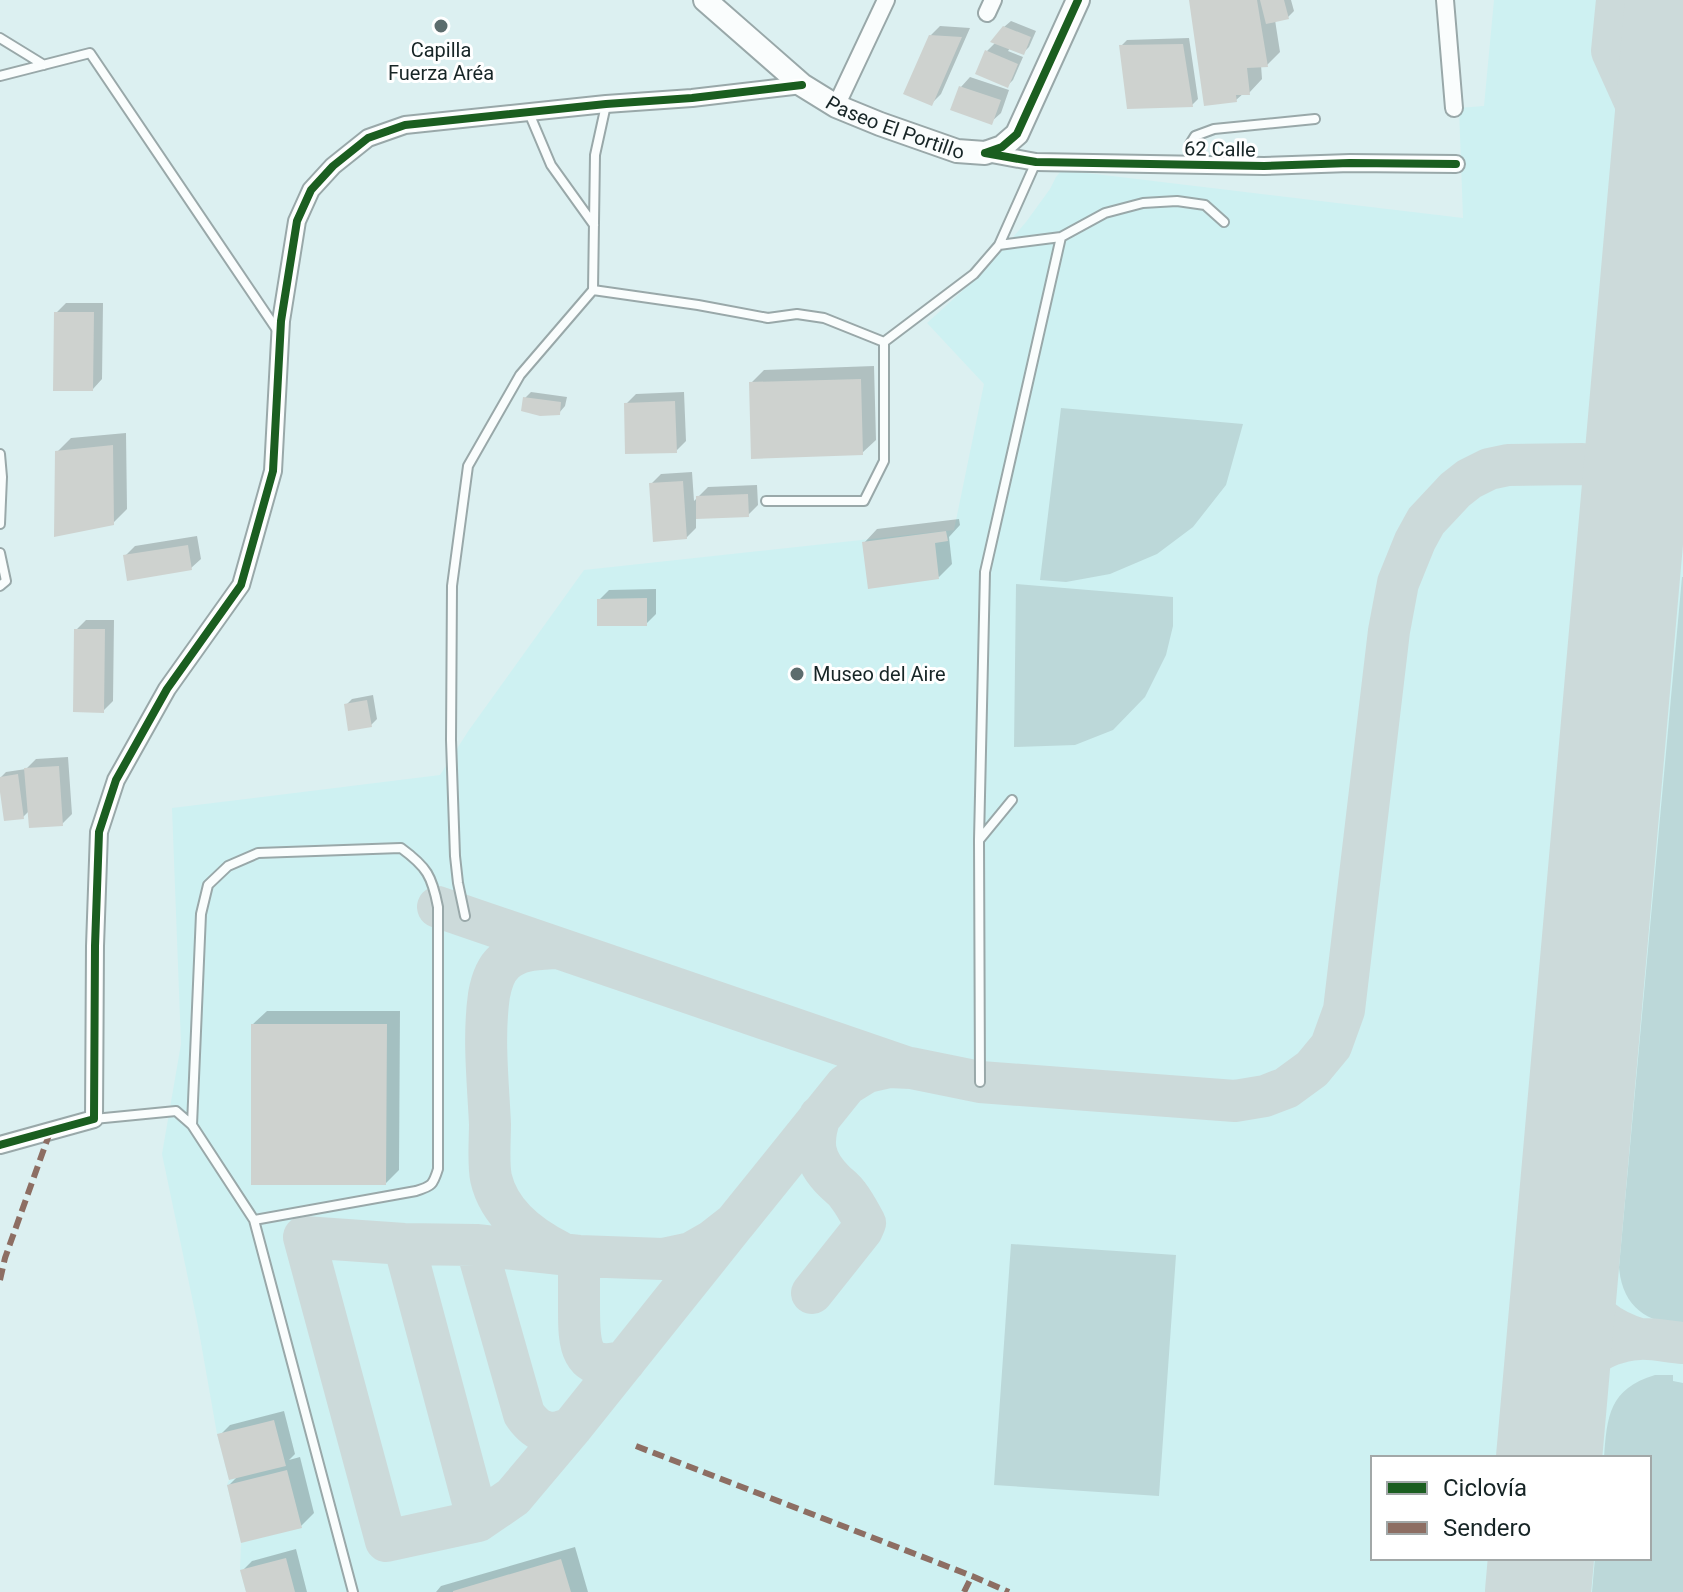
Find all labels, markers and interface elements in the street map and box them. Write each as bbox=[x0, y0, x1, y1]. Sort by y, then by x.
marker: Capilla Fuerza Aréa bbox=[432, 17, 450, 35]
place label: Capilla Fuerza Aréa bbox=[388, 38, 494, 85]
street label: Paseo El Portillo bbox=[821, 91, 965, 163]
street label: 62 Calle bbox=[1184, 136, 1256, 162]
place label: Museo del Aire bbox=[813, 662, 946, 686]
marker: Museo del Aire bbox=[788, 665, 806, 683]
legend bbox=[1371, 1456, 1651, 1560]
text: Ciclovía bbox=[1443, 1474, 1527, 1502]
text: Sendero bbox=[1443, 1514, 1531, 1542]

